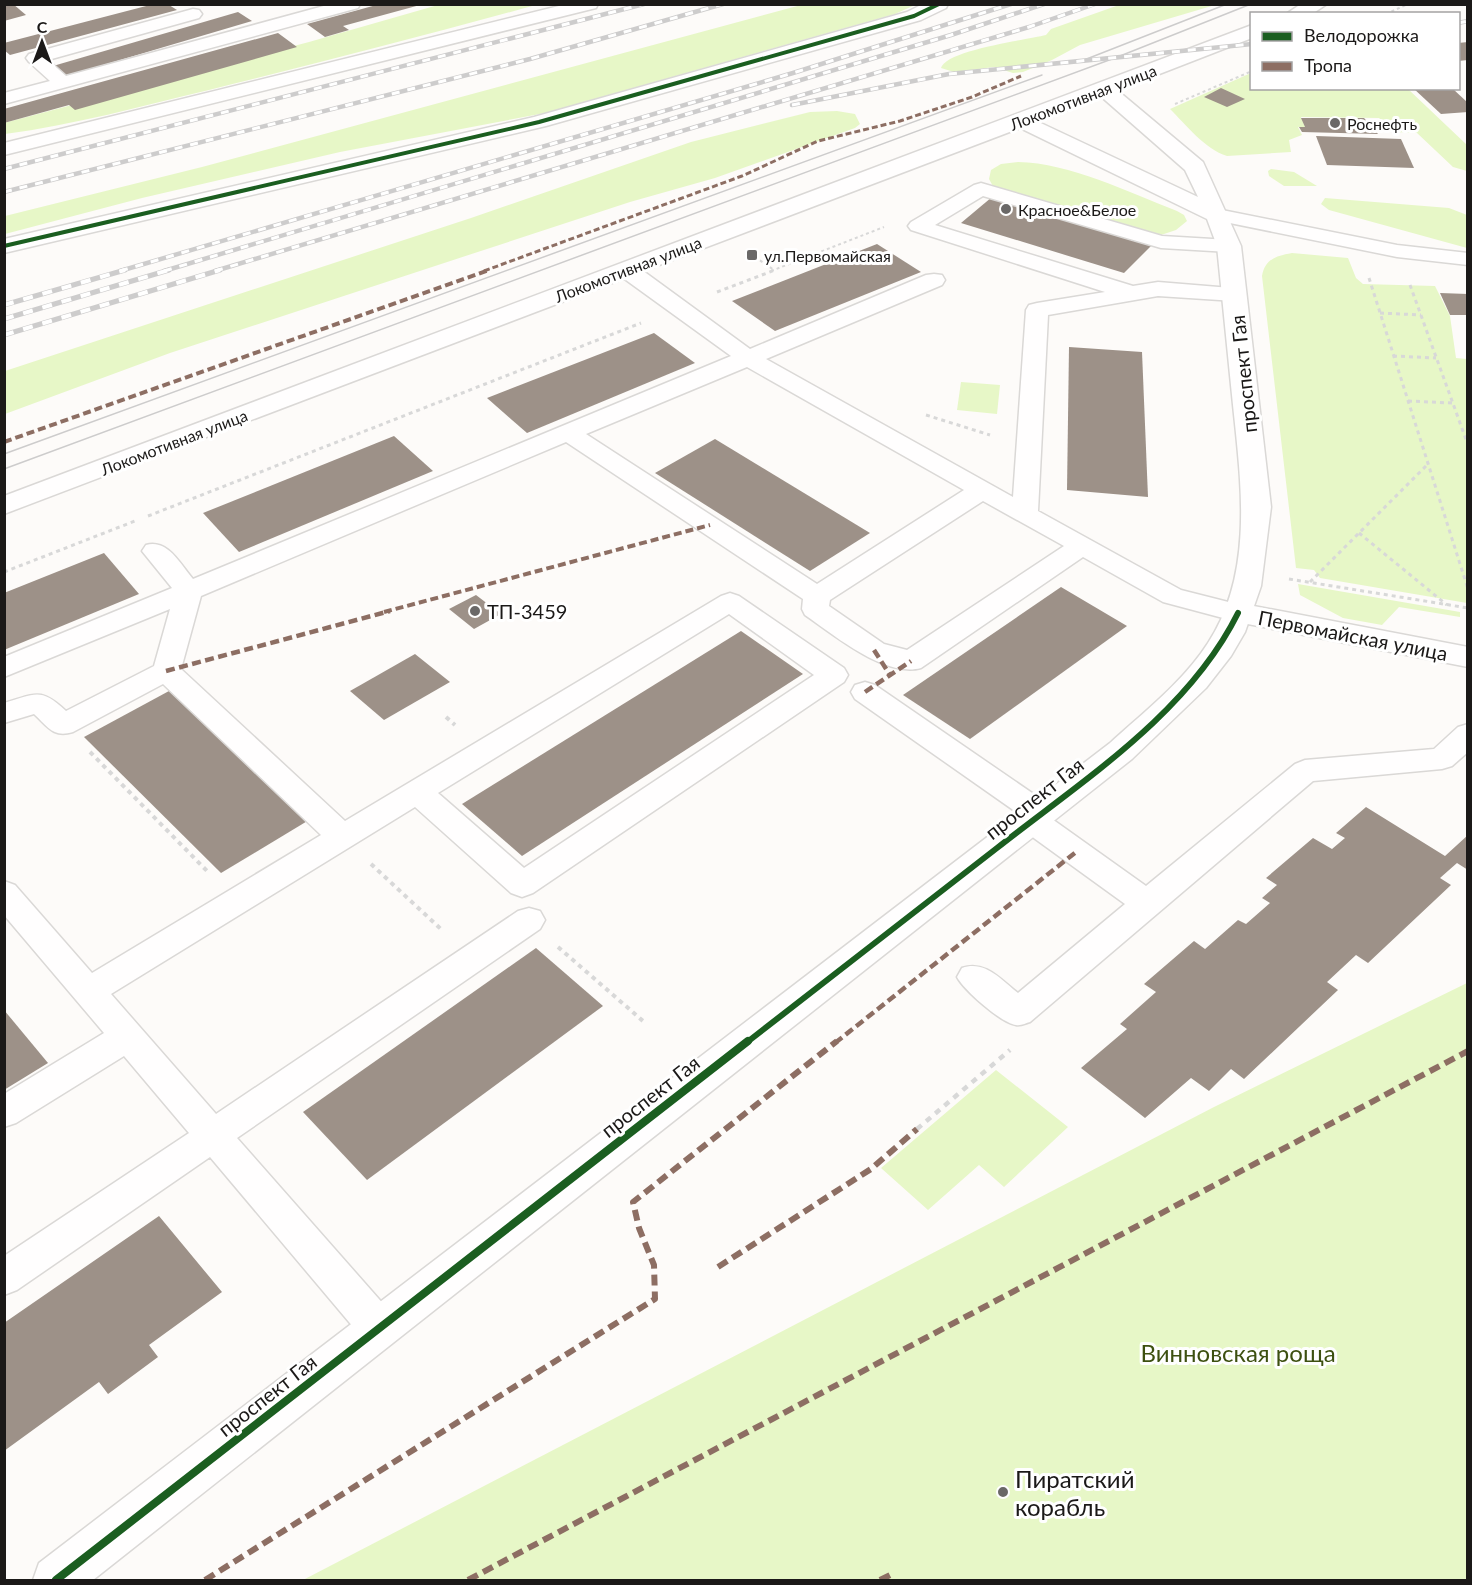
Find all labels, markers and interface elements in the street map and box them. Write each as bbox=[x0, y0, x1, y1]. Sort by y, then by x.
north arrow bbox=[12, 12, 72, 72]
legend bbox=[1250, 12, 1460, 90]
text: С bbox=[37, 17, 48, 36]
text: Велодорожка bbox=[1304, 24, 1419, 46]
text: Тропа bbox=[1304, 54, 1352, 76]
street label: Локомотивная улица bbox=[1006, 60, 1159, 134]
place label: Роснефть bbox=[1347, 114, 1417, 133]
marker: Роснефть bbox=[1328, 116, 1342, 130]
place label: Красное&Белое bbox=[1018, 200, 1136, 219]
marker: Красное&Белое bbox=[999, 202, 1013, 216]
street label: Локомотивная улица bbox=[551, 232, 704, 306]
place label: ул.Первомайская bbox=[764, 246, 891, 265]
marker: ул.Первомайская bbox=[745, 248, 759, 262]
street label: проспект Гая bbox=[1225, 314, 1261, 434]
street label: Локомотивная улица bbox=[97, 405, 250, 479]
place label: ТП-3459 bbox=[487, 599, 567, 623]
marker: ТП-3459 bbox=[468, 604, 482, 618]
street label: Первомайская улица bbox=[1256, 605, 1450, 665]
street label: проспект Гая bbox=[980, 752, 1088, 844]
street label: проспект Гая bbox=[596, 1050, 704, 1142]
park label: Винновская роща bbox=[1140, 1338, 1336, 1367]
street label: проспект Гая bbox=[213, 1349, 321, 1441]
place label: Пиратский корабль bbox=[1015, 1464, 1135, 1521]
marker: Пиратский корабль bbox=[996, 1485, 1010, 1499]

